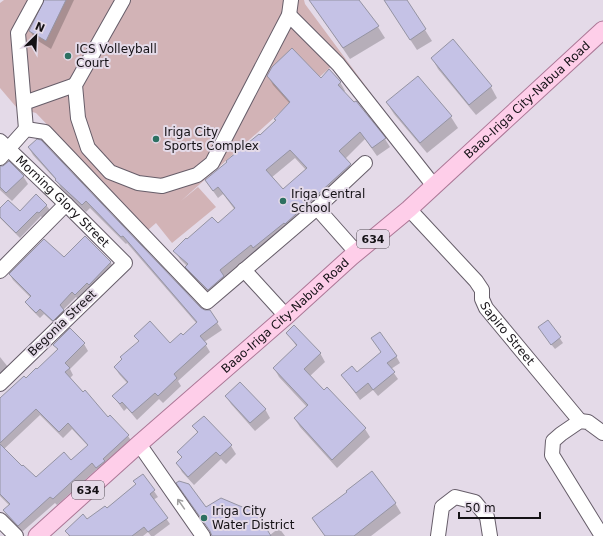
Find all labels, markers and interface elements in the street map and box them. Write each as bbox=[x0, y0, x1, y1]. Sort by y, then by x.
north arrow bbox=[16, 16, 56, 56]
text: N bbox=[33, 20, 47, 35]
street label: Baao-Iriga City-Nabua Road bbox=[461, 39, 593, 162]
place label: ICS Volleyball Court bbox=[76, 42, 157, 70]
marker: ICS Volleyball Court bbox=[63, 51, 73, 61]
place label: Iriga City Sports Complex bbox=[164, 125, 259, 153]
marker: Iriga City Sports Complex bbox=[151, 134, 161, 144]
street label: Morning Glory Street bbox=[13, 153, 112, 250]
place label: Iriga Central School bbox=[291, 187, 365, 215]
marker: Iriga Central School bbox=[278, 196, 288, 206]
road number: 634 bbox=[357, 230, 389, 248]
street label: Baao-Iriga City-Nabua Road bbox=[219, 255, 352, 376]
street label: Begonia Street bbox=[25, 287, 99, 359]
street label: Sapiro Street bbox=[477, 300, 538, 368]
road number: 634 bbox=[72, 481, 104, 499]
scale bar bbox=[459, 494, 540, 520]
one-way arrow bbox=[177, 499, 185, 510]
text: 50 m bbox=[465, 501, 496, 515]
place label: Iriga City Water District bbox=[212, 504, 295, 532]
marker: Iriga City Water District bbox=[199, 513, 209, 523]

